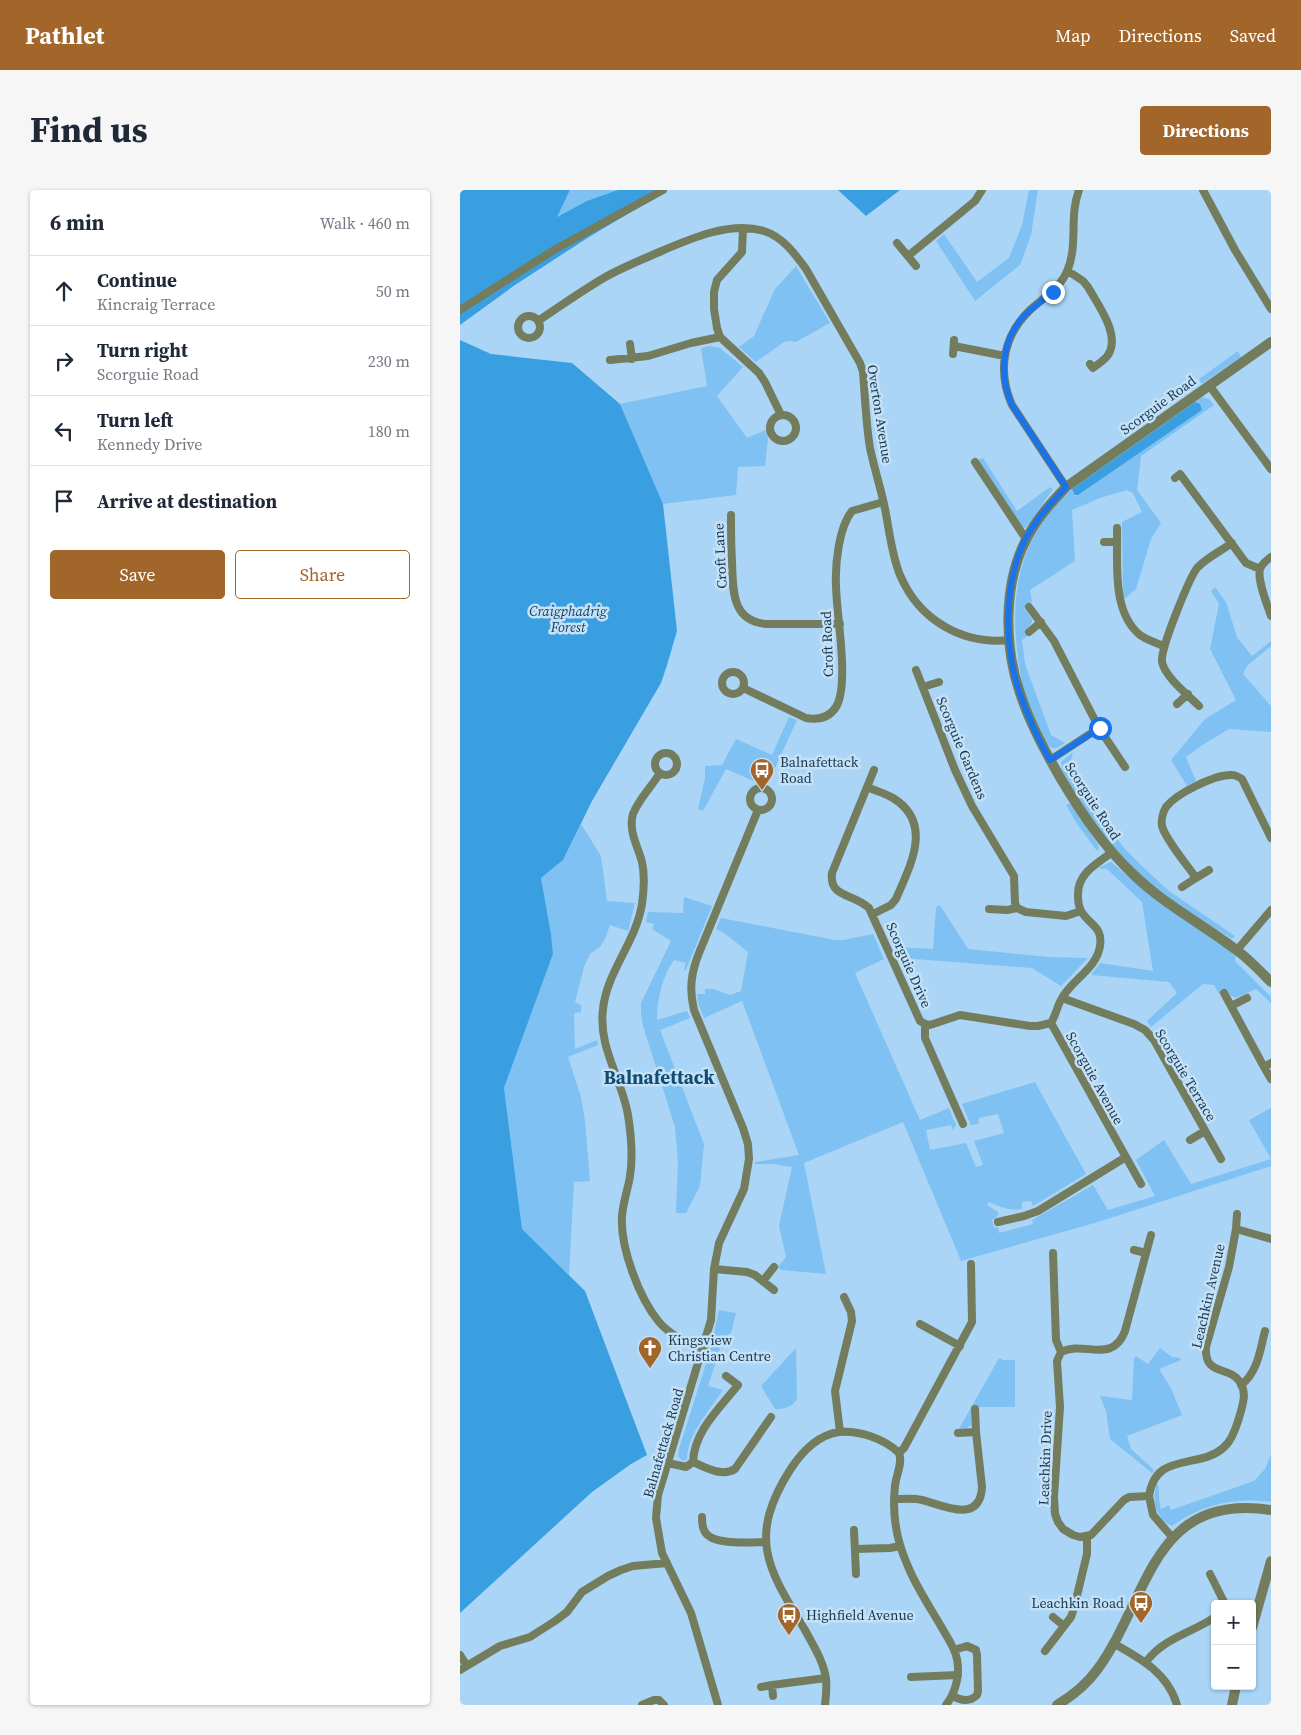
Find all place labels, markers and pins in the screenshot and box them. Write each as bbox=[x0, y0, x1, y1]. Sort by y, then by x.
place label: Balnafettack Road bbox=[780, 752, 859, 788]
bus stop icon: Balnafettack Road bbox=[749, 757, 775, 791]
place label: Kingsview Christian Centre bbox=[668, 1330, 771, 1366]
church icon: Kingsview Christian Centre bbox=[637, 1335, 663, 1369]
bus stop icon: Leachkin Road bbox=[1128, 1590, 1154, 1624]
place label: Leachkin Road bbox=[1031, 1593, 1124, 1613]
bus stop icon: Highfield Avenue bbox=[776, 1602, 802, 1636]
place label: Highfield Avenue bbox=[806, 1605, 914, 1625]

